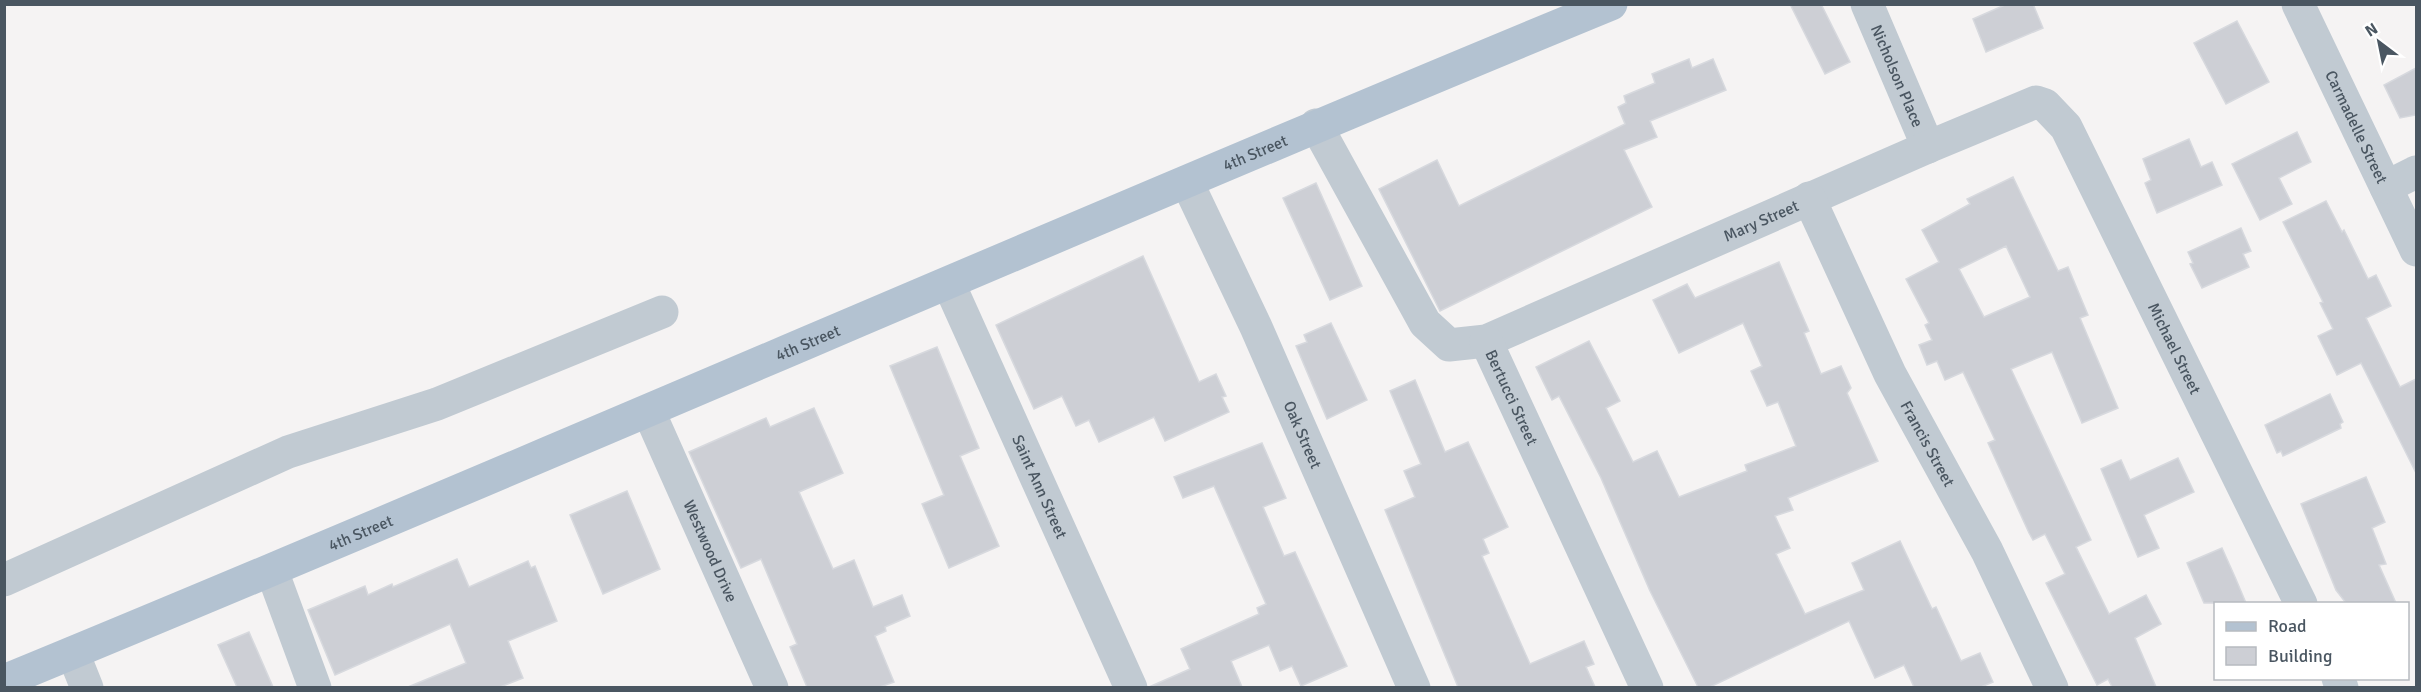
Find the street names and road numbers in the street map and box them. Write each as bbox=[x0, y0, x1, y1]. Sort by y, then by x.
street label: Nicholson Place bbox=[1866, 22, 1927, 130]
street label: Carmadelle Street bbox=[2320, 67, 2392, 187]
street label: 4th Street bbox=[1220, 131, 1291, 176]
street label: Mary Street bbox=[1721, 196, 1802, 247]
street label: Michael Street bbox=[2143, 300, 2205, 398]
street label: 4th Street bbox=[773, 321, 844, 366]
street label: Bertucci Street bbox=[1480, 347, 1542, 449]
street label: Oak Street bbox=[1279, 398, 1326, 472]
street label: Francis Street bbox=[1896, 398, 1959, 491]
street label: Saint Ann Street bbox=[1007, 432, 1072, 542]
street label: Westwood Drive bbox=[679, 497, 741, 605]
street label: 4th Street bbox=[325, 511, 396, 556]

